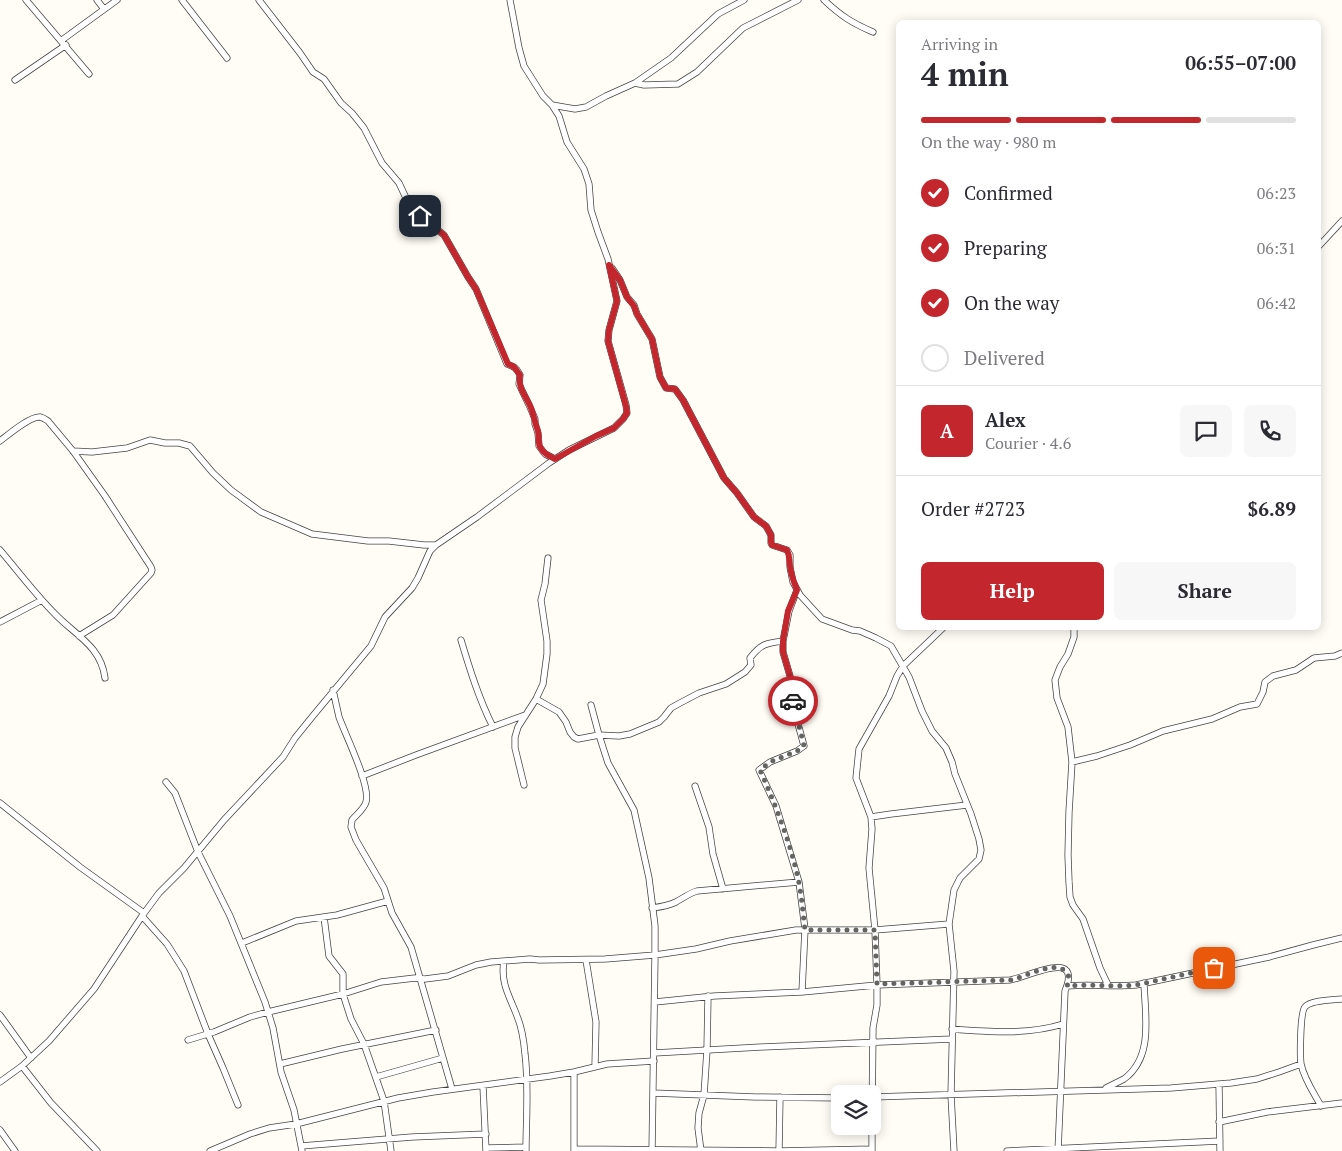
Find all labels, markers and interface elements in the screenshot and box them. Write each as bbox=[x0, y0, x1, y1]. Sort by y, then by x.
text: Arriving in bbox=[921, 33, 998, 55]
text: 06:55–07:00 bbox=[1185, 50, 1296, 75]
text: 4 min bbox=[921, 53, 1009, 95]
text: On the way · 980 m bbox=[921, 131, 1056, 153]
icon: check bbox=[921, 179, 949, 207]
text: Confirmed bbox=[964, 180, 1053, 205]
text: 06:23 bbox=[1257, 182, 1296, 204]
pin bbox=[399, 195, 441, 237]
icon: home bbox=[406, 202, 434, 230]
icon: check bbox=[921, 234, 949, 262]
text: Preparing bbox=[964, 235, 1047, 260]
text: 06:31 bbox=[1257, 237, 1296, 259]
icon: check bbox=[921, 289, 949, 317]
text: On the way bbox=[964, 290, 1059, 315]
text: 06:42 bbox=[1257, 292, 1296, 314]
text: Delivered bbox=[964, 345, 1045, 370]
button: chat bbox=[1180, 405, 1232, 457]
button: phone bbox=[1244, 405, 1296, 457]
text: Alex bbox=[985, 407, 1026, 432]
text: A bbox=[940, 418, 954, 443]
text: Courier · 4.6 bbox=[985, 432, 1071, 454]
text: Order #2723 bbox=[921, 496, 1025, 521]
text: $6.89 bbox=[1247, 496, 1296, 521]
button: Help bbox=[921, 562, 1104, 620]
button: Share bbox=[1114, 562, 1296, 620]
courier bbox=[768, 676, 818, 726]
icon: car bbox=[779, 687, 807, 715]
pin bbox=[1193, 947, 1235, 989]
icon: bag bbox=[1200, 954, 1228, 982]
map controls bbox=[831, 1085, 881, 1135]
button: layers bbox=[831, 1085, 881, 1135]

